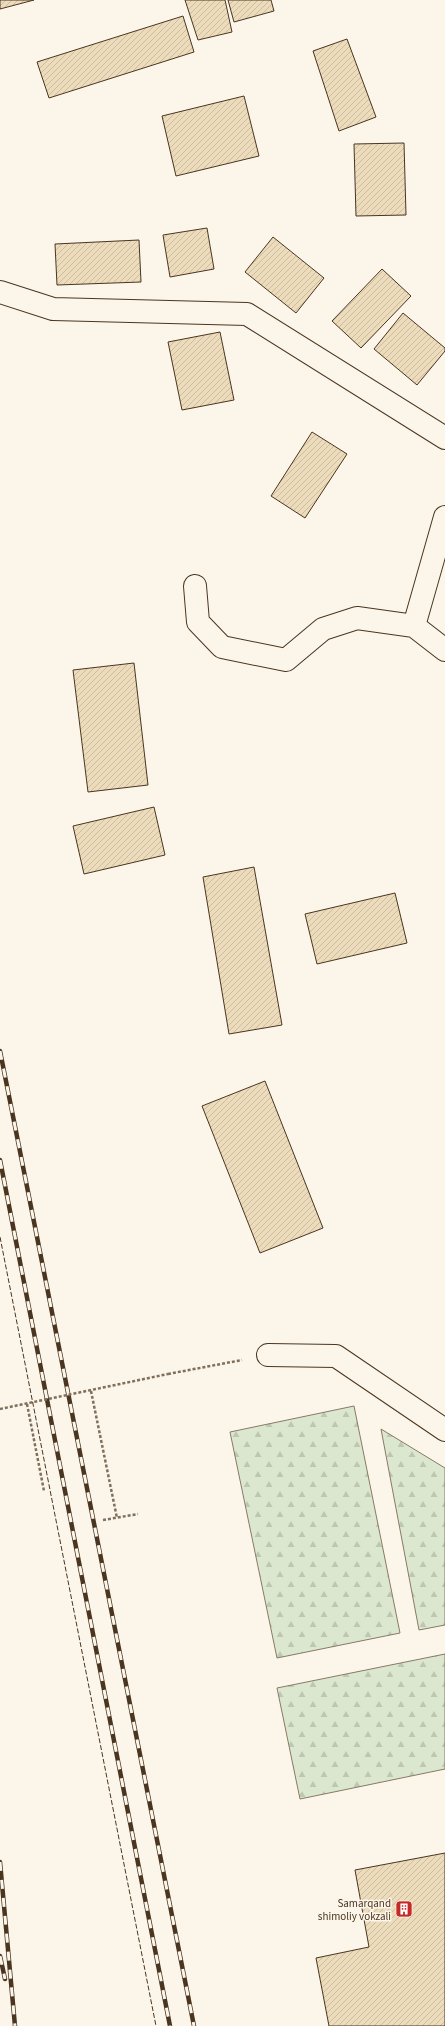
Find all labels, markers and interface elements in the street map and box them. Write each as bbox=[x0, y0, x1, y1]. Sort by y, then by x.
place label: Samarqand shimoliy vokzali bbox=[318, 1896, 391, 1924]
building icon: Samarqand shimoliy vokzali bbox=[394, 1899, 414, 1919]

